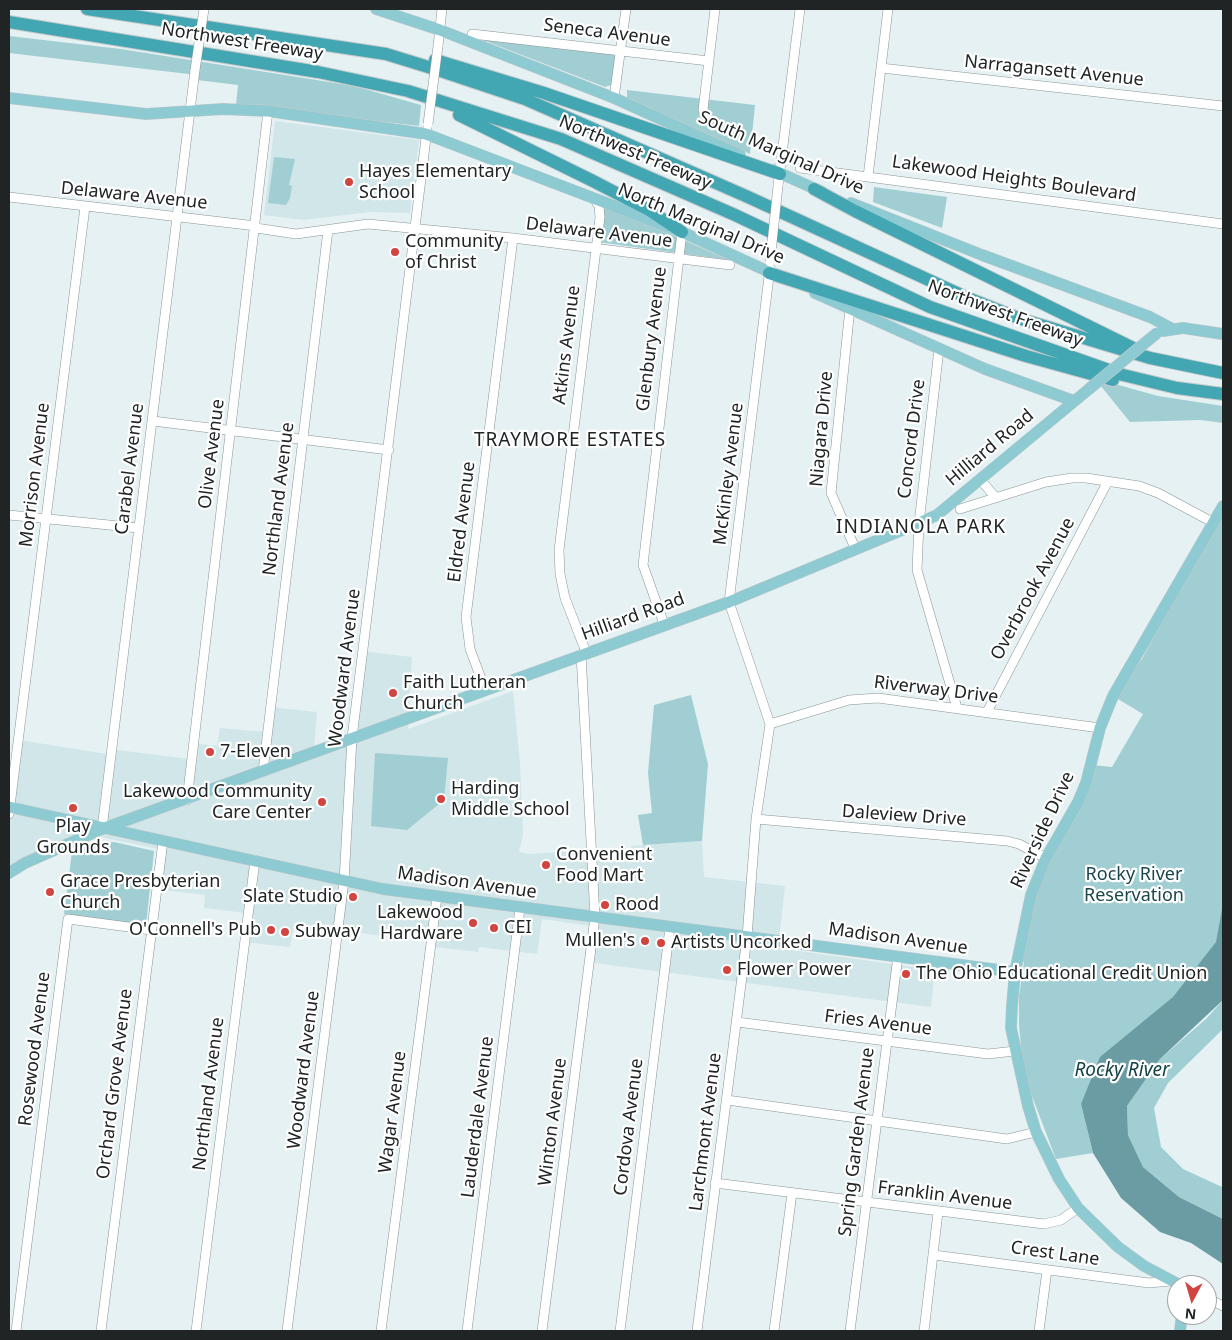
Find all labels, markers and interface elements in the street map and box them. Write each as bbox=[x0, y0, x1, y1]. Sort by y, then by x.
street label: Seneca Avenue bbox=[542, 14, 672, 52]
street label: Northwest Freeway bbox=[160, 19, 324, 65]
street label: Narragansett Avenue bbox=[963, 51, 1145, 91]
street label: South Marginal Drive bbox=[695, 107, 867, 199]
street label: Northwest Freeway bbox=[556, 111, 714, 195]
street label: Lakewood Heights Boulevard bbox=[891, 151, 1137, 207]
place label: Hayes Elementary School bbox=[359, 161, 511, 203]
marker: Hayes Elementary School bbox=[343, 176, 355, 188]
street label: Delaware Avenue bbox=[60, 178, 208, 214]
street label: North Marginal Drive bbox=[615, 179, 787, 269]
street label: Delaware Avenue bbox=[525, 213, 673, 253]
place label: Community of Christ bbox=[405, 231, 503, 274]
marker: Community of Christ bbox=[389, 246, 401, 258]
street label: Glenbury Avenue bbox=[632, 265, 672, 413]
street label: Northwest Freeway bbox=[924, 276, 1086, 352]
street label: Atkins Avenue bbox=[549, 284, 585, 406]
street label: Niagara Drive bbox=[806, 370, 838, 488]
street label: Concord Drive bbox=[894, 378, 930, 500]
street label: Olive Avenue bbox=[195, 398, 229, 510]
street label: Morrison Avenue bbox=[15, 402, 55, 548]
street label: Carabel Avenue bbox=[111, 402, 149, 536]
street label: McKinley Avenue bbox=[710, 402, 748, 546]
street label: Hilliard Road bbox=[942, 405, 1038, 491]
street label: Northland Avenue bbox=[259, 421, 299, 577]
district label: TRAYMORE ESTATES bbox=[472, 430, 668, 452]
street label: Eldred Avenue bbox=[444, 460, 480, 584]
street label: Overbrook Avenue bbox=[986, 514, 1080, 664]
district label: INDIANOLA PARK bbox=[834, 517, 1008, 539]
street label: Woodward Avenue bbox=[325, 588, 365, 748]
street label: Hilliard Road bbox=[579, 588, 687, 646]
place label: Faith Lutheran Church bbox=[403, 672, 526, 714]
street label: Riverway Drive bbox=[873, 672, 999, 708]
marker: Faith Lutheran Church bbox=[387, 687, 399, 699]
place label: 7-Eleven bbox=[220, 741, 291, 763]
marker: 7-Eleven bbox=[204, 746, 216, 758]
street label: Riverside Drive bbox=[1007, 768, 1079, 892]
place label: Harding Middle School bbox=[451, 778, 570, 821]
place label: Lakewood Community Care Center bbox=[123, 781, 312, 824]
marker: Harding Middle School bbox=[435, 793, 447, 805]
marker: Lakewood Community Care Center bbox=[316, 796, 328, 808]
street label: Daleview Drive bbox=[841, 801, 967, 831]
marker: Play Grounds bbox=[67, 802, 79, 814]
place label: Play Grounds bbox=[36, 816, 110, 859]
place label: Convenient Food Mart bbox=[556, 844, 652, 886]
marker: Convenient Food Mart bbox=[540, 859, 552, 871]
street label: Madison Avenue bbox=[396, 863, 538, 903]
park label: Rocky River Reservation bbox=[1084, 864, 1184, 906]
place label: Grace Presbyterian Church bbox=[60, 871, 220, 914]
marker: Grace Presbyterian Church bbox=[44, 886, 56, 898]
place label: Slate Studio bbox=[243, 886, 343, 908]
marker: Slate Studio bbox=[347, 891, 359, 903]
place label: Rood bbox=[615, 894, 659, 916]
marker: Rood bbox=[599, 899, 611, 911]
place label: Lakewood Hardware bbox=[377, 902, 463, 944]
marker: Lakewood Hardware bbox=[467, 917, 479, 929]
place label: CEI bbox=[504, 917, 531, 939]
place label: O'Connell's Pub bbox=[129, 919, 261, 941]
street label: Madison Avenue bbox=[827, 919, 969, 959]
place label: Subway bbox=[295, 921, 360, 943]
marker: CEI bbox=[488, 922, 500, 934]
marker: O'Connell's Pub bbox=[265, 924, 277, 936]
marker: Subway bbox=[279, 926, 291, 938]
place label: Mullen's bbox=[565, 930, 635, 952]
place label: Artists Uncorked bbox=[671, 932, 812, 954]
marker: Mullen's bbox=[639, 935, 651, 947]
marker: Artists Uncorked bbox=[655, 937, 667, 949]
place label: Flower Power bbox=[737, 959, 851, 981]
place label: The Ohio Educational Credit Union bbox=[916, 963, 1207, 985]
marker: Flower Power bbox=[721, 964, 733, 976]
marker: The Ohio Educational Credit Union bbox=[900, 968, 912, 980]
street label: Rosewood Avenue bbox=[15, 971, 55, 1127]
street label: Orchard Grove Avenue bbox=[93, 988, 137, 1180]
street label: Woodward Avenue bbox=[284, 990, 324, 1150]
street label: Fries Avenue bbox=[823, 1006, 933, 1040]
street label: Northland Avenue bbox=[189, 1016, 229, 1172]
street label: Lauderdale Avenue bbox=[457, 1035, 499, 1199]
street label: Spring Garden Avenue bbox=[835, 1046, 879, 1238]
street label: Wagar Avenue bbox=[375, 1050, 411, 1174]
street label: Larchmont Avenue bbox=[686, 1051, 726, 1213]
street label: Winton Avenue bbox=[534, 1057, 572, 1187]
street label: Cordova Avenue bbox=[610, 1057, 648, 1197]
water label: Rocky River bbox=[1074, 1060, 1170, 1082]
street label: Franklin Avenue bbox=[876, 1177, 1014, 1215]
street label: Crest Lane bbox=[1009, 1237, 1101, 1271]
north arrow bbox=[1167, 1275, 1217, 1325]
text: N bbox=[1184, 1304, 1197, 1324]

